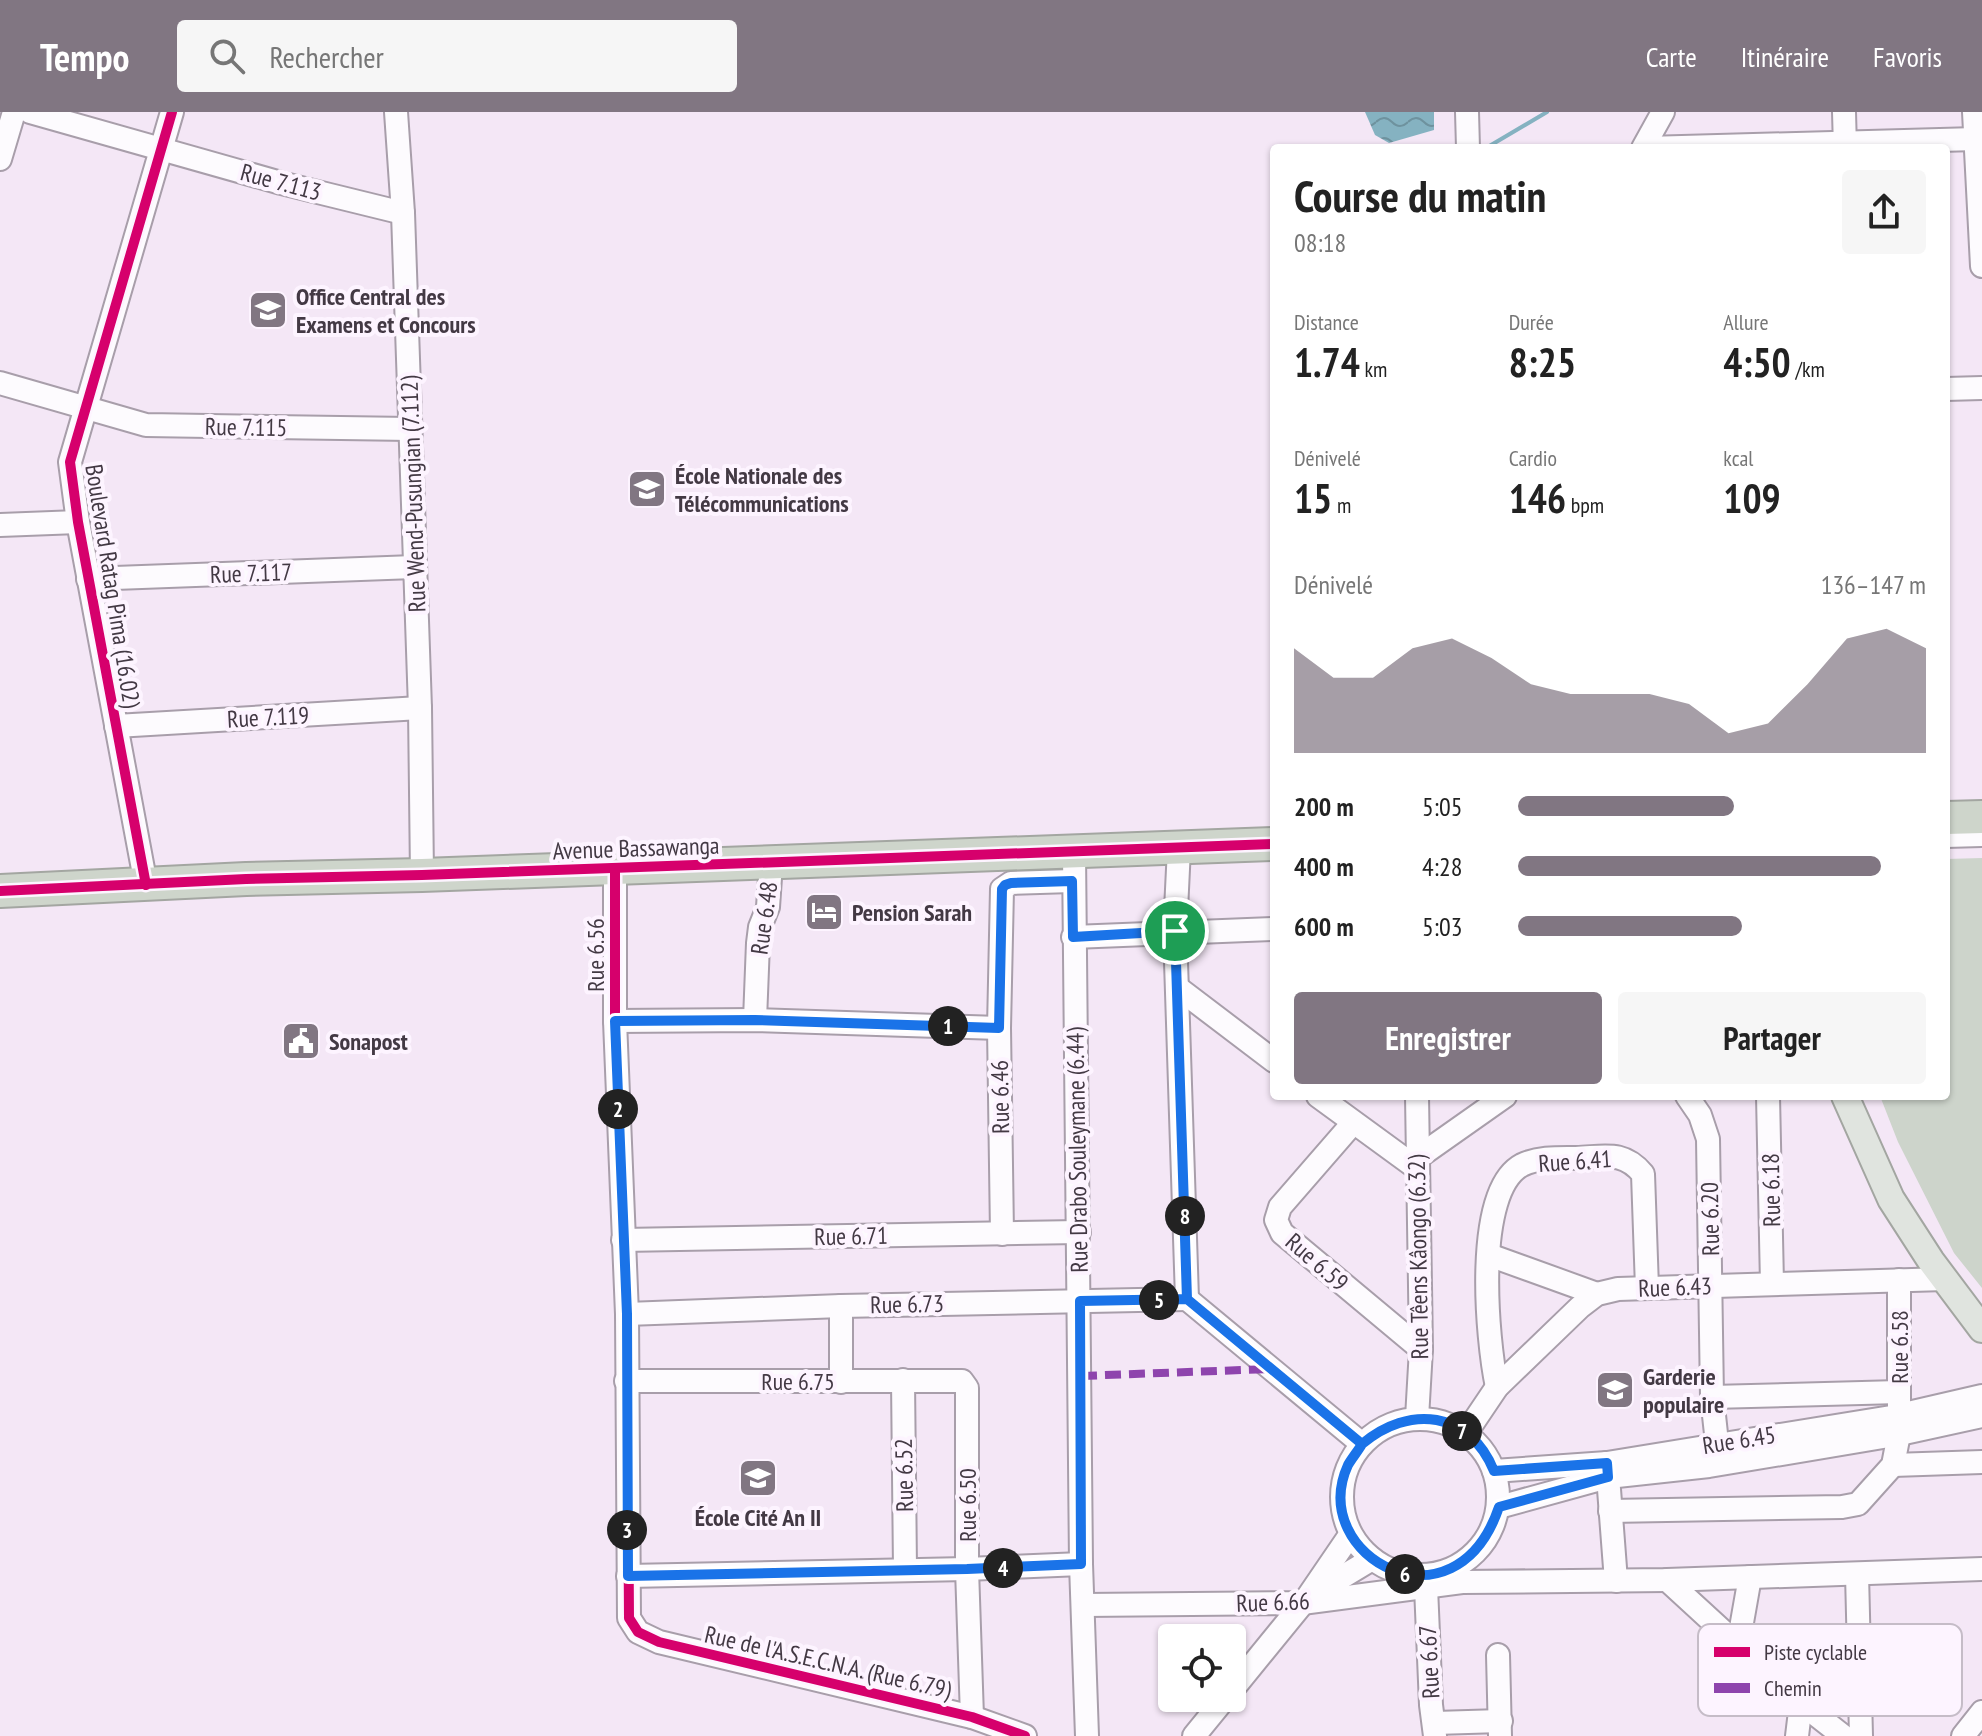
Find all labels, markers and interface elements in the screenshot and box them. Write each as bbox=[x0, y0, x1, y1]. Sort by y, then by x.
search box bbox=[177, 20, 737, 92]
text: Tempo bbox=[40, 32, 129, 81]
icon: search bbox=[205, 34, 249, 78]
text: Rechercher bbox=[269, 37, 384, 76]
text: Carte bbox=[1646, 38, 1697, 75]
text: Itinéraire bbox=[1741, 38, 1829, 75]
text: Favoris bbox=[1873, 38, 1942, 75]
street label: Rue 7.113 bbox=[237, 156, 325, 208]
text: Course du matin bbox=[1294, 167, 1546, 224]
button: share bbox=[1842, 170, 1926, 254]
text: 08:18 bbox=[1294, 226, 1346, 259]
place label: Office Central des Examens et Concours bbox=[296, 281, 476, 340]
school or university icon: Office Central des Examens et Concours bbox=[247, 289, 289, 331]
text: Distance bbox=[1294, 308, 1359, 336]
text: Durée bbox=[1509, 308, 1554, 336]
text: Allure bbox=[1723, 308, 1769, 336]
text: 1.74 bbox=[1294, 336, 1360, 388]
text: 8:25 bbox=[1509, 336, 1576, 388]
text: 4:50 bbox=[1723, 336, 1791, 388]
text: km bbox=[1360, 355, 1387, 383]
text: /km bbox=[1791, 355, 1825, 383]
street label: Rue Wend-Pusungian (7.112) bbox=[393, 375, 433, 613]
street label: Rue 7.115 bbox=[205, 411, 287, 443]
text: Dénivelé bbox=[1294, 444, 1361, 472]
text: Cardio bbox=[1509, 444, 1557, 472]
text: kcal bbox=[1723, 444, 1753, 472]
place label: École Nationale des Télécommunications bbox=[675, 460, 849, 519]
street label: Boulevard Ratag Pima (16.02) bbox=[78, 462, 148, 710]
school or university icon: École Nationale des Télécommunications bbox=[626, 468, 668, 510]
text: 15 bbox=[1294, 472, 1332, 524]
text: 146 bbox=[1509, 472, 1566, 524]
text: 109 bbox=[1723, 472, 1781, 524]
text: m bbox=[1332, 491, 1351, 519]
text: bpm bbox=[1566, 491, 1604, 519]
street label: Rue 7.117 bbox=[209, 556, 293, 590]
text: Dénivelé bbox=[1294, 568, 1373, 601]
text: 136–147 m bbox=[1821, 568, 1926, 601]
street label: Rue 7.119 bbox=[226, 699, 310, 735]
text: 200 m bbox=[1294, 790, 1354, 823]
text: 5:05 bbox=[1422, 790, 1462, 823]
street label: Avenue Bassawanga bbox=[552, 830, 720, 866]
text: 400 m bbox=[1294, 850, 1354, 883]
text: 4:28 bbox=[1422, 850, 1462, 883]
street label: Rue 6.48 bbox=[744, 879, 784, 957]
hotel icon: Pension Sarah bbox=[803, 891, 845, 933]
place label: Pension Sarah bbox=[852, 897, 972, 928]
pin bbox=[1141, 897, 1209, 965]
icon: arrive bbox=[1153, 909, 1197, 953]
text: 600 m bbox=[1294, 910, 1354, 943]
text: 5:03 bbox=[1422, 910, 1462, 943]
street label: Rue 6.56 bbox=[580, 918, 611, 992]
button: Enregistrer bbox=[1294, 992, 1602, 1084]
button: Partager bbox=[1618, 992, 1926, 1084]
pin: 1 bbox=[928, 1006, 968, 1046]
text: 1 bbox=[943, 1012, 953, 1040]
public building icon: Sonapost bbox=[280, 1020, 322, 1062]
place label: Sonapost bbox=[329, 1026, 408, 1057]
street label: Rue Drabo Souleymane (6.44) bbox=[1059, 1027, 1095, 1273]
street label: Rue 6.46 bbox=[984, 1060, 1016, 1134]
pin: 2 bbox=[598, 1089, 638, 1129]
text: 2 bbox=[613, 1095, 623, 1123]
street label: Rue 6.41 bbox=[1537, 1143, 1613, 1179]
street label: Rue 6.18 bbox=[1755, 1153, 1787, 1227]
street label: Rue Têens Kâongo (6.32) bbox=[1401, 1154, 1435, 1360]
street label: Rue 6.20 bbox=[1694, 1182, 1726, 1256]
pin: 8 bbox=[1165, 1196, 1205, 1236]
text: 8 bbox=[1180, 1202, 1190, 1230]
street label: Rue 6.71 bbox=[814, 1220, 888, 1252]
street label: Rue 6.59 bbox=[1279, 1226, 1355, 1298]
street label: Rue 6.43 bbox=[1638, 1270, 1712, 1304]
pin: 5 bbox=[1139, 1280, 1179, 1320]
text: 5 bbox=[1154, 1286, 1164, 1314]
street label: Rue 6.73 bbox=[870, 1288, 944, 1320]
street label: Rue 6.58 bbox=[1884, 1310, 1915, 1384]
place label: Garderie populaire bbox=[1643, 1361, 1724, 1420]
street label: Rue 6.75 bbox=[761, 1366, 835, 1397]
school or university icon: Garderie populaire bbox=[1594, 1369, 1636, 1411]
pin: 7 bbox=[1442, 1411, 1482, 1451]
text: 7 bbox=[1457, 1417, 1467, 1445]
street label: Rue 6.45 bbox=[1700, 1419, 1778, 1461]
street label: Rue 6.52 bbox=[888, 1438, 920, 1512]
school or university icon: École Cité An II bbox=[737, 1457, 779, 1499]
street label: Rue 6.50 bbox=[952, 1468, 983, 1542]
place label: École Cité An II bbox=[695, 1502, 821, 1533]
pin: 3 bbox=[607, 1510, 647, 1550]
text: 3 bbox=[622, 1516, 632, 1544]
pin: 4 bbox=[983, 1548, 1023, 1588]
text: 4 bbox=[998, 1554, 1008, 1582]
pin: 6 bbox=[1385, 1554, 1425, 1594]
text: 6 bbox=[1400, 1560, 1410, 1588]
street label: Rue 6.66 bbox=[1236, 1585, 1310, 1619]
street label: Rue de l'A.S.E.C.N.A. (Rue 6.79) bbox=[702, 1619, 955, 1706]
map controls bbox=[1158, 1624, 1246, 1712]
button: locate bbox=[1158, 1624, 1246, 1712]
street label: Rue 6.67 bbox=[1412, 1624, 1446, 1700]
legend bbox=[1698, 1624, 1962, 1716]
text: Piste cyclable bbox=[1764, 1638, 1867, 1666]
text: Chemin bbox=[1764, 1674, 1822, 1702]

